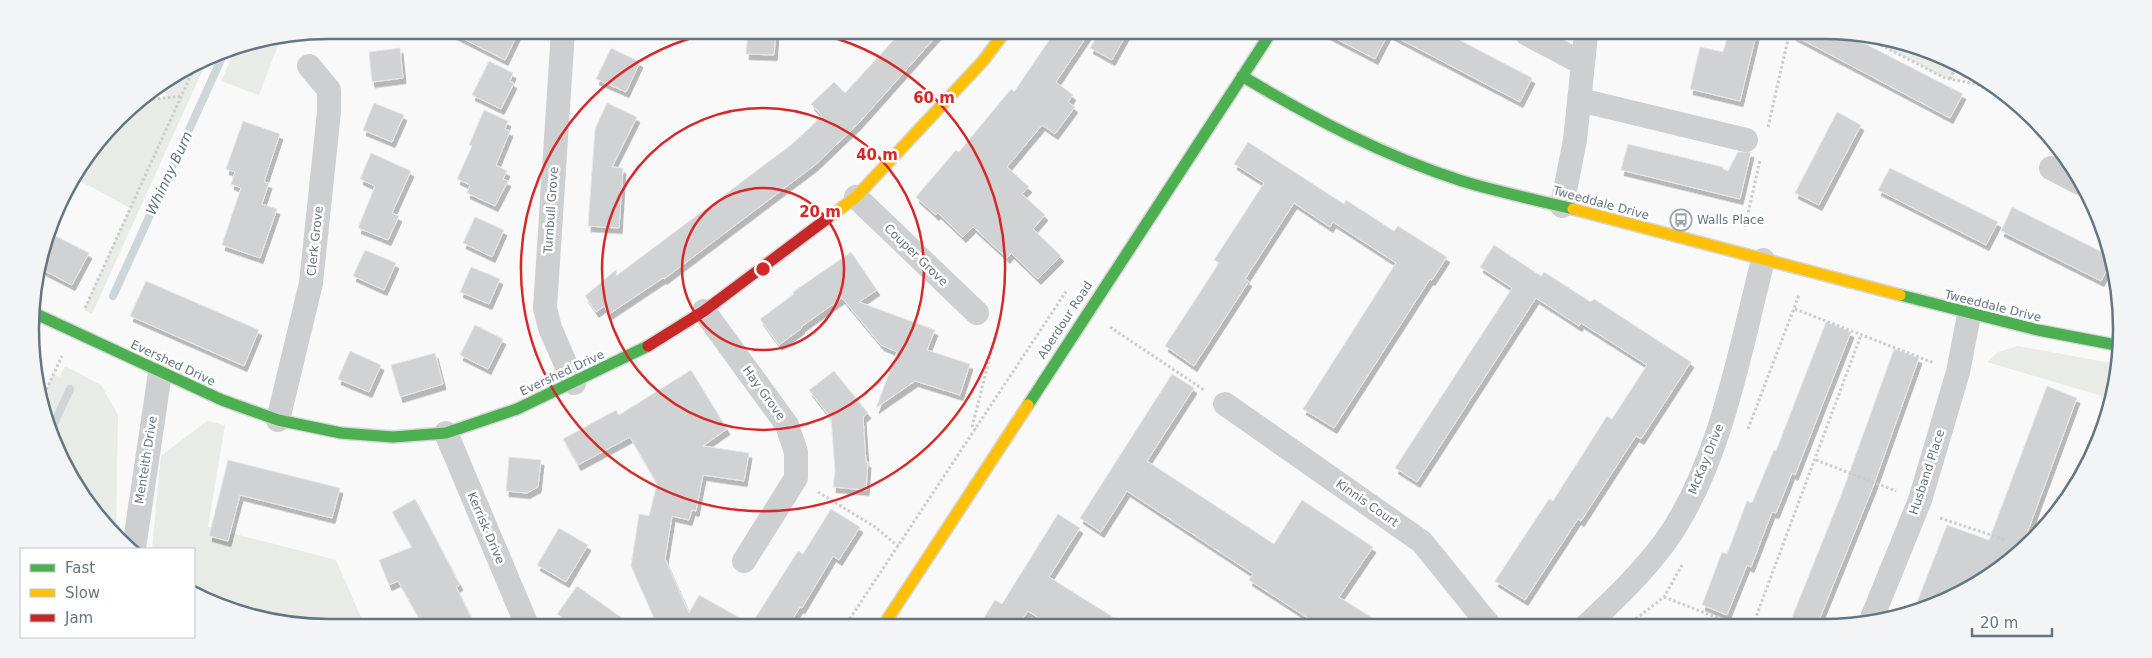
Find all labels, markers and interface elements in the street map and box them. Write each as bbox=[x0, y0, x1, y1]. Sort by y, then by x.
text: 60 m bbox=[913, 89, 955, 107]
water label: Whinny Burn bbox=[143, 129, 195, 217]
text: 40 m bbox=[856, 146, 898, 164]
street label: Turnbull Grove bbox=[541, 166, 561, 255]
street label: Tweeddale Drive bbox=[1550, 183, 1651, 223]
text: 20 m bbox=[799, 203, 841, 221]
street label: Clerk Grove bbox=[304, 205, 326, 277]
bus stop icon: Walls Place bbox=[1669, 208, 1693, 232]
place label: Walls Place bbox=[1697, 213, 1764, 227]
street label: Couper Grove bbox=[881, 221, 951, 289]
centre of rings bbox=[754, 260, 772, 278]
street label: Aberdour Road bbox=[1035, 279, 1095, 361]
street label: Tweeddale Drive bbox=[1942, 287, 2043, 325]
street label: Evershed Drive bbox=[129, 337, 217, 389]
street label: Evershed Drive bbox=[518, 347, 606, 399]
street label: Hay Grove bbox=[740, 363, 788, 423]
street label: Menteith Drive bbox=[132, 415, 160, 505]
street label: McKay Drive bbox=[1685, 422, 1727, 496]
street label: Husband Place bbox=[1907, 428, 1947, 516]
street label: Kinnis Court bbox=[1333, 476, 1401, 530]
street label: Kerrisk Drive bbox=[465, 490, 507, 566]
legend bbox=[20, 548, 195, 638]
text: Fast bbox=[65, 559, 95, 577]
text: Slow bbox=[65, 584, 100, 602]
scale bar bbox=[1972, 606, 2052, 638]
text: Jam bbox=[64, 609, 93, 627]
text: 20 m bbox=[1980, 614, 2018, 632]

